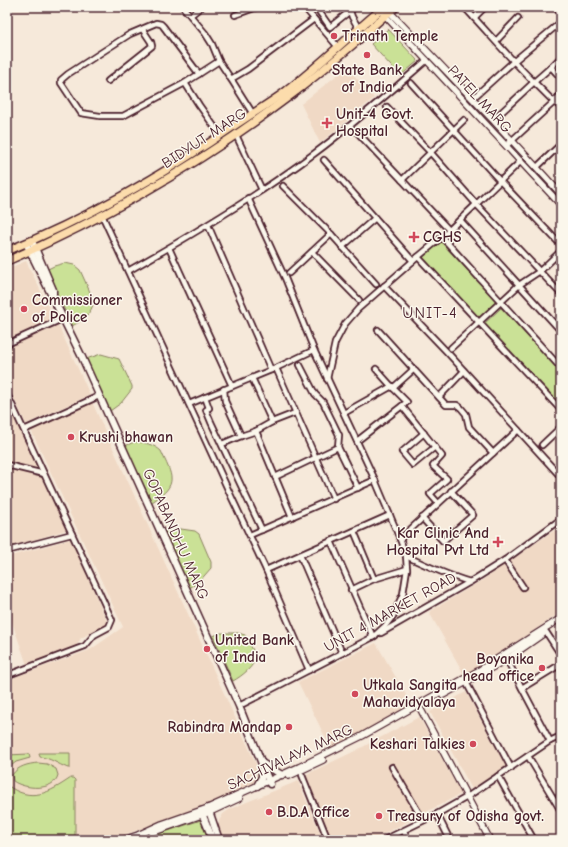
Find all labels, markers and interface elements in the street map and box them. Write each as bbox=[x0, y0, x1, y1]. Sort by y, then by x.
place label: Trinath Temple bbox=[342, 27, 438, 45]
marker: Trinath Temple bbox=[329, 31, 339, 41]
marker: State Bank of India bbox=[362, 50, 372, 60]
place label: State Bank of India bbox=[332, 61, 403, 96]
street label: PATEL MARG bbox=[444, 62, 516, 137]
street label: BIDYUT MARG bbox=[158, 104, 250, 172]
place label: Unit-4 Govt. Hospital bbox=[336, 105, 414, 140]
marker: Unit-4 Govt. Hospital bbox=[321, 117, 333, 129]
place label: CGHS bbox=[423, 228, 462, 246]
marker: CGHS bbox=[408, 231, 420, 243]
place label: Commissioner of Police bbox=[32, 291, 122, 326]
marker: Commissioner of Police bbox=[19, 304, 29, 314]
district label: UNIT-4 bbox=[402, 304, 458, 322]
place label: Krushi bhawan bbox=[79, 428, 173, 446]
marker: Krushi bhawan bbox=[66, 432, 76, 442]
street label: GOPABANDHU MARG bbox=[139, 466, 213, 602]
place label: Kar Clinic And Hospital Pvt Ltd bbox=[387, 524, 489, 559]
marker: Kar Clinic And Hospital Pvt Ltd bbox=[492, 536, 504, 548]
street label: UNIT 4 MARKET ROAD bbox=[321, 568, 459, 656]
place label: United Bank of India bbox=[215, 631, 295, 666]
marker: United Bank of India bbox=[202, 644, 212, 654]
place label: Boyanika head office bbox=[463, 650, 534, 685]
marker: Boyanika head office bbox=[537, 663, 547, 673]
place label: Utkala Sangita Mahavidyalaya bbox=[363, 676, 457, 711]
marker: Utkala Sangita Mahavidyalaya bbox=[350, 689, 360, 699]
place label: Rabindra Mandap bbox=[167, 718, 281, 736]
street label: SACHIVALAYA MARG bbox=[224, 720, 356, 794]
marker: Rabindra Mandap bbox=[284, 722, 294, 732]
place label: Keshari Talkies bbox=[370, 735, 465, 753]
marker: Keshari Talkies bbox=[468, 739, 478, 749]
place label: B.D.A office bbox=[277, 803, 349, 821]
marker: B.D.A office bbox=[264, 807, 274, 817]
place label: Treasury of Odisha govt. bbox=[387, 807, 544, 825]
marker: Treasury of Odisha govt. bbox=[374, 811, 384, 821]

